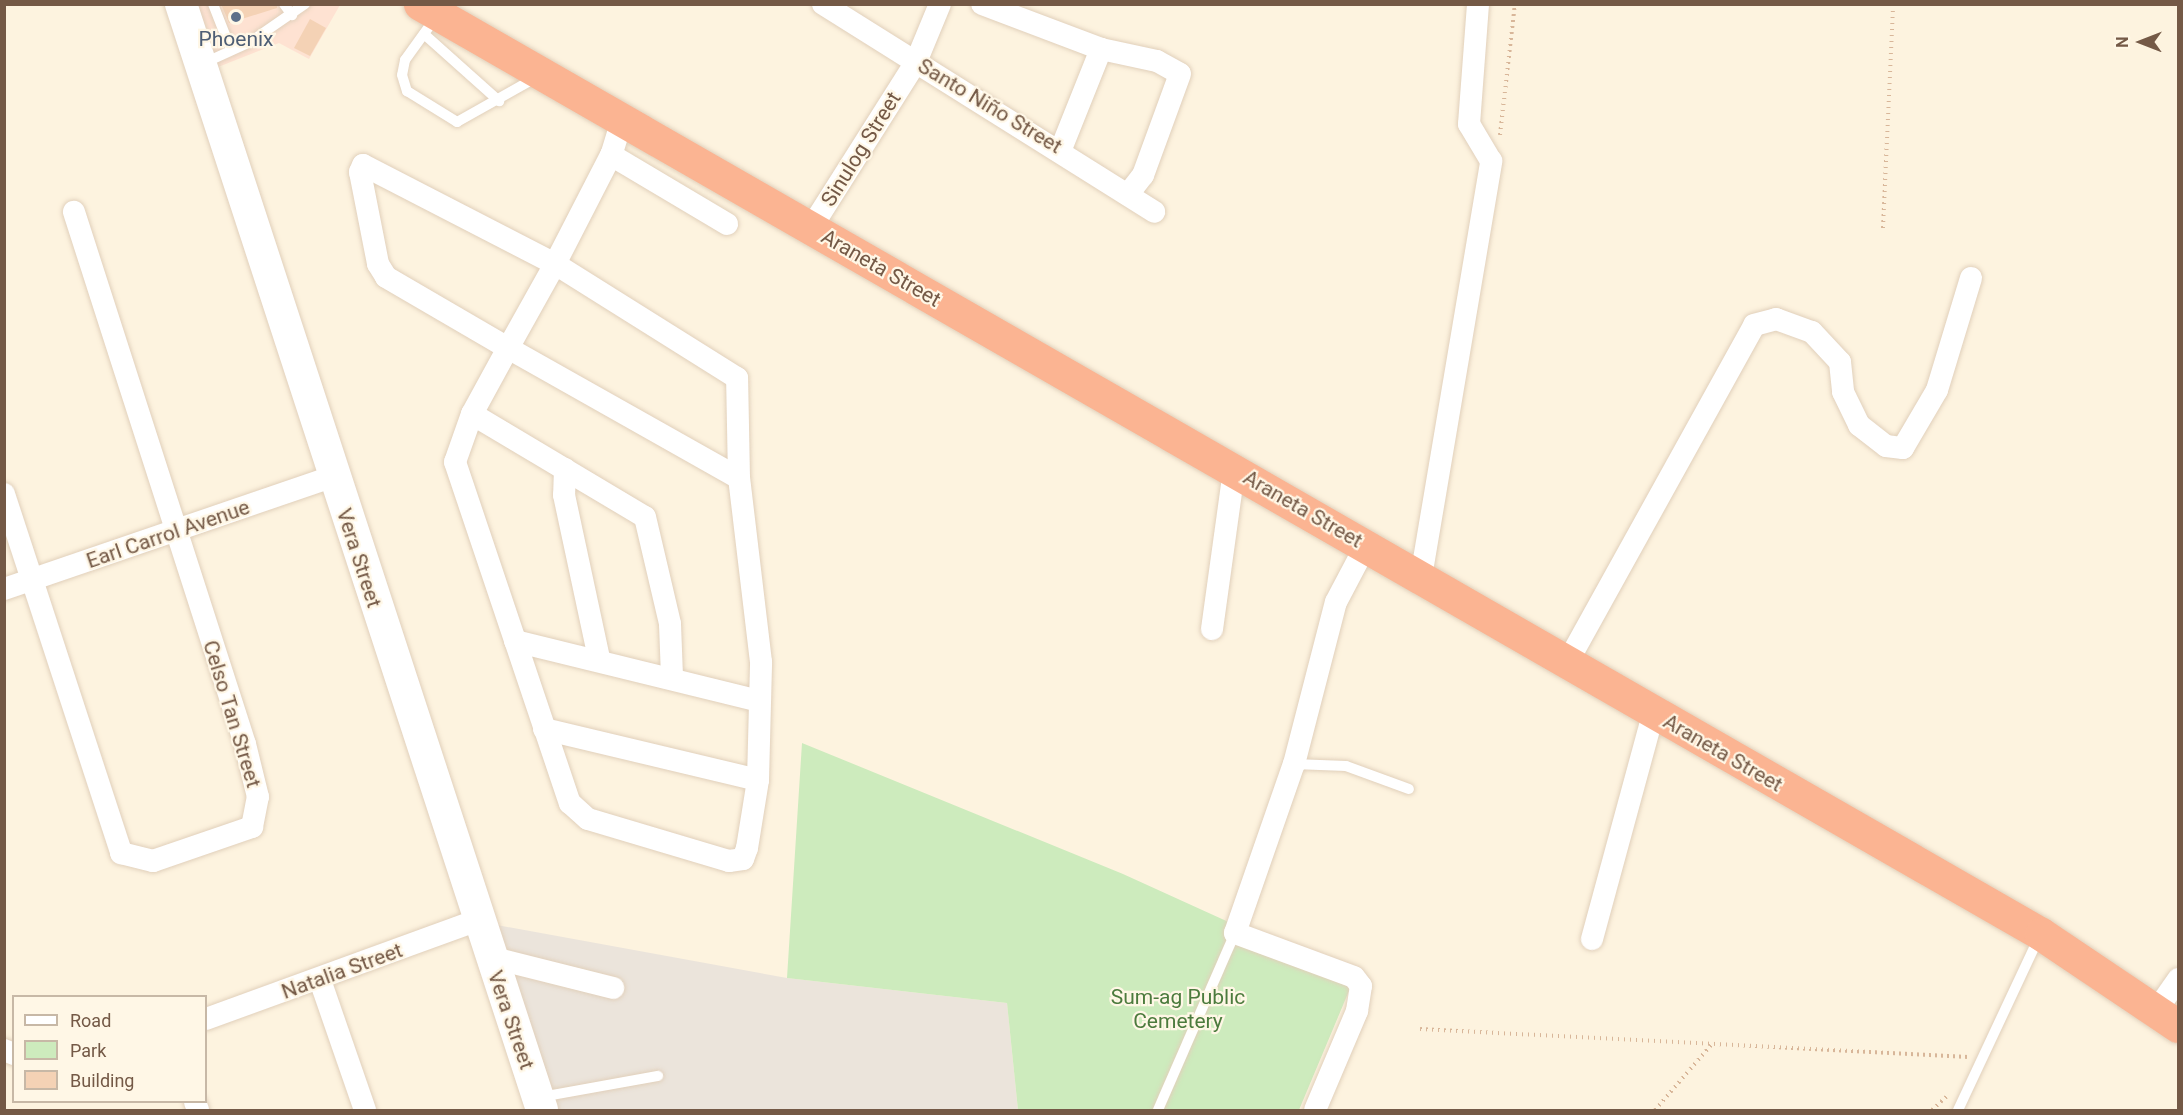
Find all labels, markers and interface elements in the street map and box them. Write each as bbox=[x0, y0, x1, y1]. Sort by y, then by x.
marker: Phoenix bbox=[229, 10, 243, 24]
north arrow bbox=[2111, 12, 2171, 72]
place label: Phoenix bbox=[198, 26, 274, 52]
text: N bbox=[2113, 36, 2132, 48]
street label: Santo Niño Street bbox=[913, 53, 1067, 159]
street label: Sinulog Street bbox=[816, 87, 906, 211]
street label: Araneta Street bbox=[817, 224, 945, 312]
street label: Araneta Street bbox=[1239, 465, 1367, 553]
street label: Earl Carrol Avenue bbox=[83, 494, 253, 574]
street label: Vera Street bbox=[331, 505, 387, 611]
street label: Celso Tan Street bbox=[198, 637, 266, 791]
street label: Araneta Street bbox=[1659, 709, 1787, 797]
street label: Natalia Street bbox=[278, 937, 406, 1005]
street label: Vera Street bbox=[482, 967, 540, 1073]
park label: Sum-ag Public Cemetery bbox=[1111, 984, 1245, 1034]
legend bbox=[12, 995, 207, 1103]
text: Road bbox=[70, 1010, 111, 1031]
text: Park bbox=[70, 1040, 106, 1061]
text: Building bbox=[70, 1070, 134, 1091]

